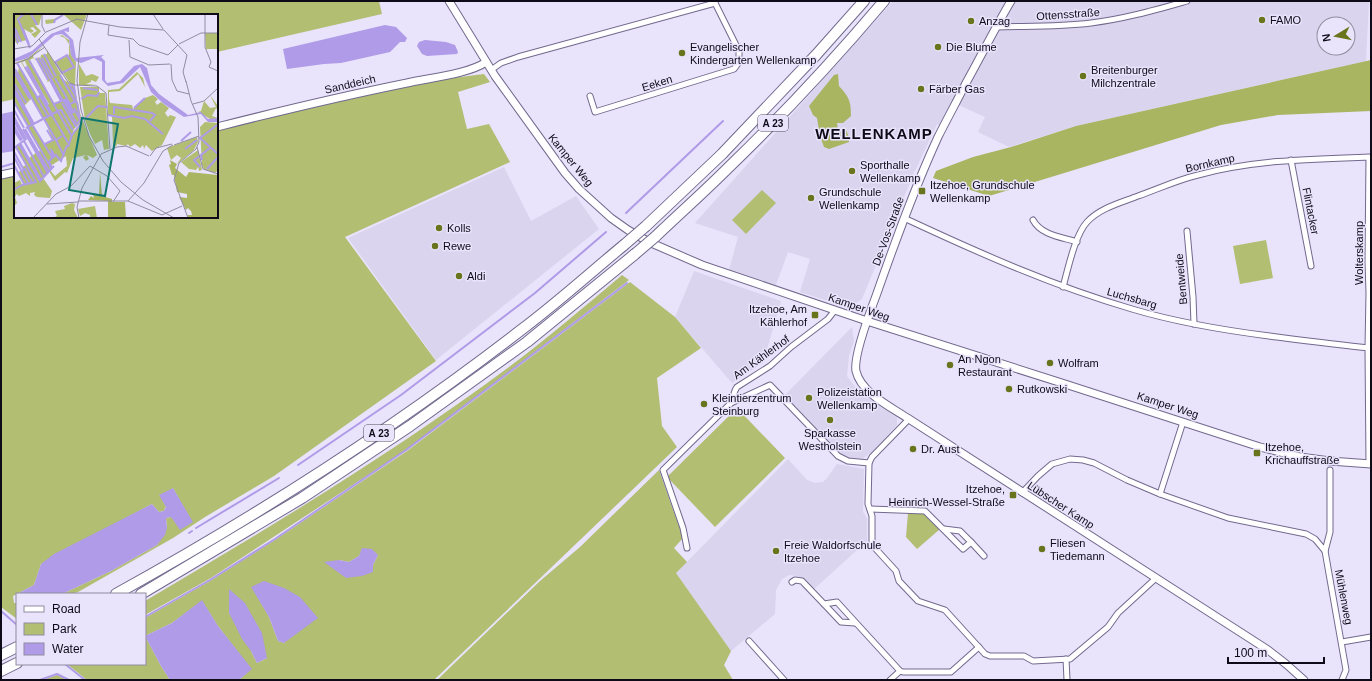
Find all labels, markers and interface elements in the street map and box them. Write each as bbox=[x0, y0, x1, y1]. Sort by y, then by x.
street label: Ottensstraße bbox=[1036, 6, 1100, 22]
inset map bbox=[14, 14, 218, 218]
place label: FAMO bbox=[1270, 14, 1302, 26]
place label: Anzag bbox=[979, 15, 1010, 27]
marker: FAMO bbox=[1257, 15, 1267, 25]
marker: Anzag bbox=[966, 16, 976, 26]
north arrow bbox=[1316, 16, 1356, 56]
text: N bbox=[1320, 33, 1333, 43]
place label: Evangelischer Kindergarten Wellenkamp bbox=[690, 41, 816, 66]
place label: Die Blume bbox=[946, 41, 997, 53]
marker: Die Blume bbox=[933, 42, 943, 52]
marker: Evangelischer Kindergarten Wellenkamp bbox=[677, 48, 687, 58]
place label: Breitenburger Milchzentrale bbox=[1091, 64, 1158, 89]
marker: Breitenburger Milchzentrale bbox=[1078, 71, 1088, 81]
street label: Sanddeich bbox=[323, 72, 377, 96]
street label: Eeken bbox=[640, 73, 674, 93]
place label: Färber Gas bbox=[929, 83, 985, 95]
marker: Färber Gas bbox=[916, 84, 926, 94]
road number: A 23 bbox=[758, 115, 788, 131]
district label: WELLENKAMP bbox=[815, 125, 933, 142]
street label: Kamper Weg bbox=[546, 131, 596, 189]
street label: Bornkamp bbox=[1184, 152, 1236, 174]
place label: Sporthalle Wellenkamp bbox=[860, 159, 920, 184]
marker: Sporthalle Wellenkamp bbox=[847, 166, 857, 176]
place label: Itzehoe, Grundschule Wellenkamp bbox=[930, 179, 1035, 204]
place label: Grundschule Wellenkamp bbox=[819, 186, 881, 211]
marker: Itzehoe, Grundschule Wellenkamp bbox=[917, 186, 927, 196]
street label: Flintacker bbox=[1301, 186, 1322, 236]
marker: Grundschule Wellenkamp bbox=[806, 193, 816, 203]
street label: De-Vos-Straße bbox=[870, 195, 906, 267]
street label: Wolterskamp bbox=[1353, 221, 1365, 285]
place label: Kolls bbox=[447, 222, 471, 234]
marker: Kolls bbox=[434, 223, 444, 233]
place label: Rewe bbox=[443, 240, 471, 252]
marker: Rewe bbox=[430, 241, 440, 251]
street label: Bentweide bbox=[1173, 253, 1189, 305]
place label: Aldi bbox=[467, 270, 485, 282]
marker: Aldi bbox=[454, 271, 464, 281]
street label: Luchsbarg bbox=[1106, 285, 1158, 311]
street label: Kamper Weg bbox=[827, 291, 891, 323]
place label: Itzehoe, Am Kählerhof bbox=[749, 303, 808, 328]
marker: Itzehoe, Am Kählerhof bbox=[810, 310, 820, 320]
street label: Am Kählerhof bbox=[731, 332, 792, 381]
place label: An Ngon Restaurant bbox=[958, 353, 1012, 378]
place label: Wolfram bbox=[1058, 357, 1099, 369]
marker: Wolfram bbox=[1045, 358, 1055, 368]
marker: An Ngon Restaurant bbox=[945, 360, 955, 370]
place label: Rutkowski bbox=[1017, 383, 1067, 395]
marker: Rutkowski bbox=[1004, 384, 1014, 394]
place label: Polizeistation Wellenkamp bbox=[817, 386, 882, 411]
street label: Kamper Weg bbox=[1136, 389, 1200, 421]
place label: Kleintierzentrum Steinburg bbox=[712, 392, 791, 417]
marker: Polizeistation Wellenkamp bbox=[804, 393, 814, 403]
marker: Kleintierzentrum Steinburg bbox=[699, 399, 709, 409]
marker: Sparkasse Westholstein bbox=[825, 415, 835, 425]
road number: A 23 bbox=[364, 425, 394, 441]
place label: Sparkasse Westholstein bbox=[799, 427, 861, 452]
place label: Itzehoe, Krichauffstraße bbox=[1265, 441, 1339, 466]
place label: Dr. Aust bbox=[921, 443, 960, 455]
marker: Dr. Aust bbox=[908, 444, 918, 454]
marker: Itzehoe, Krichauffstraße bbox=[1252, 448, 1262, 458]
street label: Lübscher Kamp bbox=[1025, 479, 1097, 531]
place label: Itzehoe, Heinrich-Wessel-Straße bbox=[888, 483, 1005, 508]
marker: Itzehoe, Heinrich-Wessel-Straße bbox=[1008, 490, 1018, 500]
place label: Fliesen Tiedemann bbox=[1050, 537, 1105, 562]
place label: Freie Waldorfschule Itzehoe bbox=[784, 539, 881, 564]
marker: Fliesen Tiedemann bbox=[1037, 544, 1047, 554]
marker: Freie Waldorfschule Itzehoe bbox=[771, 546, 781, 556]
street label: Mühlenweg bbox=[1333, 568, 1355, 626]
legend bbox=[16, 593, 146, 665]
text: Road bbox=[52, 602, 81, 616]
text: Park bbox=[52, 622, 78, 636]
scale bar bbox=[1228, 639, 1324, 665]
text: Water bbox=[52, 642, 84, 656]
text: 100 m bbox=[1234, 646, 1267, 660]

